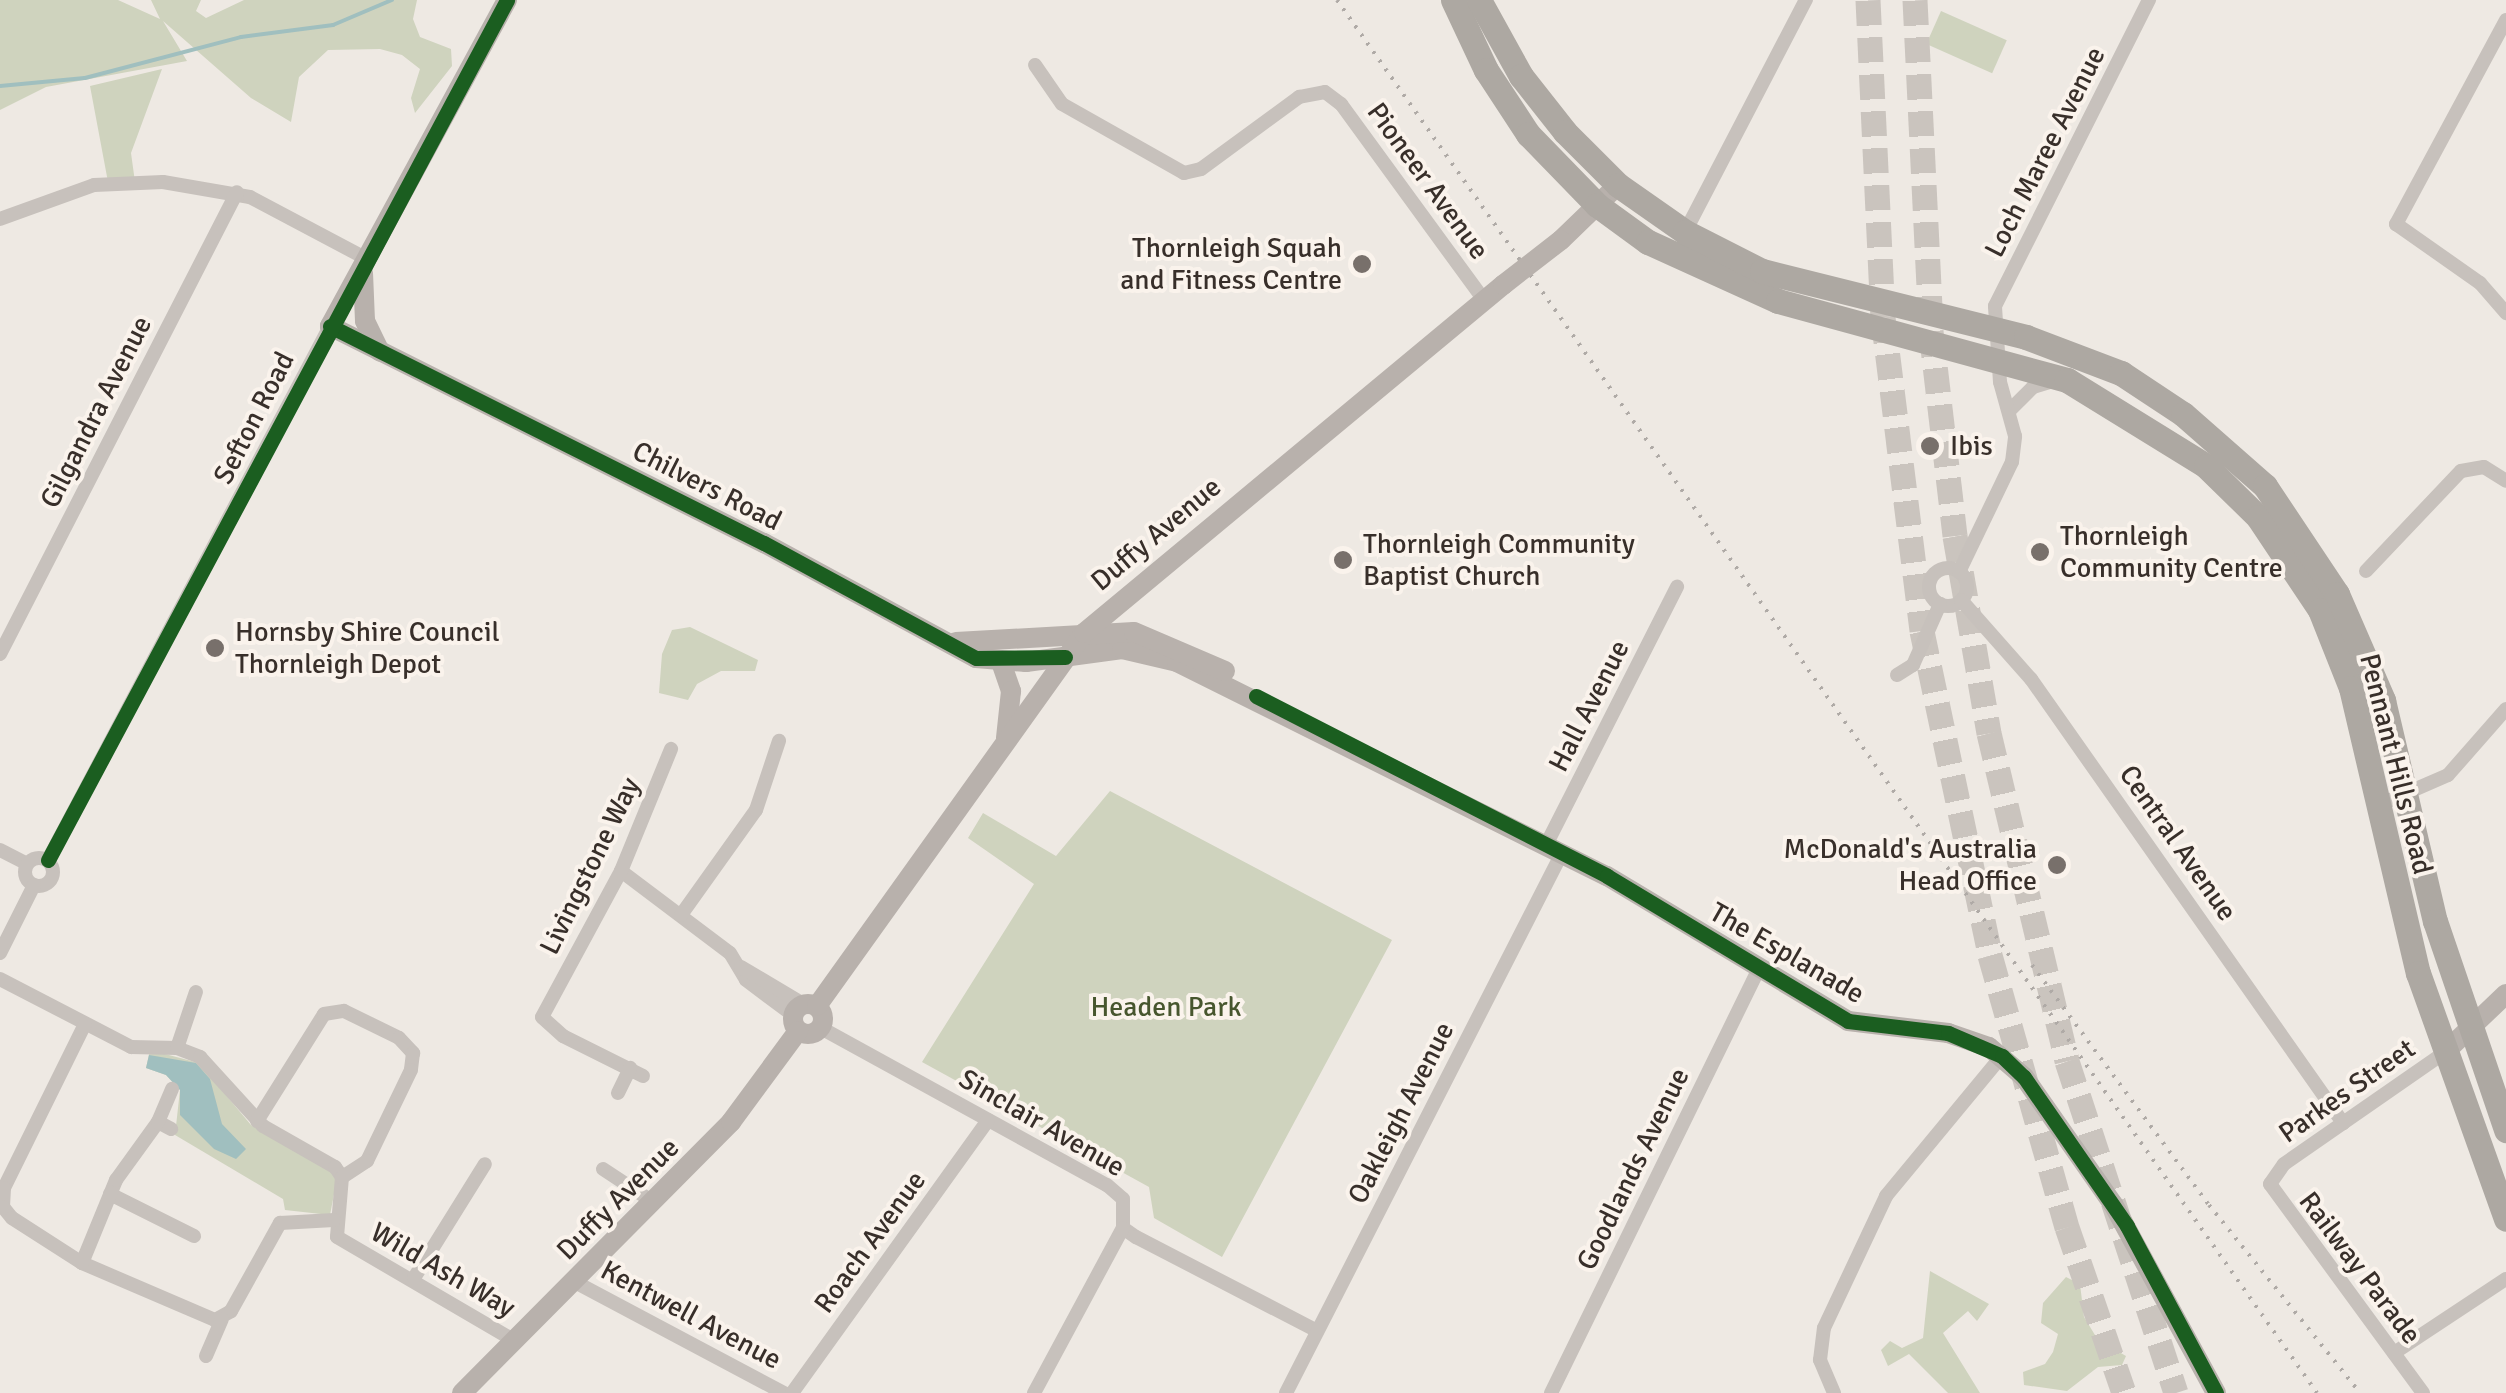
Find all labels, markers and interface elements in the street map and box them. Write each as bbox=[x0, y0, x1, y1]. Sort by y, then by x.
street label: Loch Maree Avenue bbox=[1978, 41, 2112, 263]
street label: Pioneer Avenue bbox=[1360, 96, 1496, 266]
place label: Thornleigh Squah and Fitness Centre bbox=[1120, 231, 1342, 297]
marker: Thornleigh Squah and Fitness Centre bbox=[1351, 253, 1373, 275]
street label: Gilgandra Avenue bbox=[33, 310, 159, 514]
street label: Sefton Road bbox=[206, 346, 302, 490]
place label: Ibis bbox=[1950, 429, 1993, 463]
street label: Chilvers Road bbox=[627, 434, 787, 538]
marker: Ibis bbox=[1919, 435, 1941, 457]
street label: Duffy Avenue bbox=[1084, 470, 1228, 598]
place label: Thornleigh Community Centre bbox=[2060, 519, 2283, 585]
place label: Thornleigh Community Baptist Church bbox=[1363, 527, 1635, 593]
marker: Thornleigh Community Centre bbox=[2029, 541, 2051, 563]
marker: Thornleigh Community Baptist Church bbox=[1332, 549, 1354, 571]
place label: Hornsby Shire Council Thornleigh Depot bbox=[235, 615, 500, 681]
street label: Hall Avenue bbox=[1542, 635, 1636, 777]
marker: Hornsby Shire Council Thornleigh Depot bbox=[204, 637, 226, 659]
street label: Pennant Hills Road bbox=[2352, 650, 2440, 878]
street label: Central Avenue bbox=[2112, 759, 2244, 927]
street label: Livingstone Way bbox=[533, 772, 647, 960]
place label: McDonald's Australia Head Office bbox=[1784, 832, 2037, 898]
marker: McDonald's Australia Head Office bbox=[2046, 854, 2068, 876]
street label: The Esplanade bbox=[1704, 895, 1870, 1011]
park label: Headen Park bbox=[1090, 990, 1242, 1024]
street label: Oakleigh Avenue bbox=[1341, 1017, 1461, 1209]
street label: Parkes Street bbox=[2272, 1032, 2422, 1150]
street label: Sinclair Avenue bbox=[953, 1062, 1131, 1184]
street label: Goodlands Avenue bbox=[1570, 1063, 1696, 1275]
street label: Duffy Avenue bbox=[550, 1131, 686, 1267]
street label: Roach Avenue bbox=[807, 1164, 933, 1320]
street label: Railway Parade bbox=[2292, 1185, 2428, 1351]
street label: Wild Ash Way bbox=[365, 1215, 521, 1325]
street label: Kentwell Avenue bbox=[595, 1253, 787, 1377]

